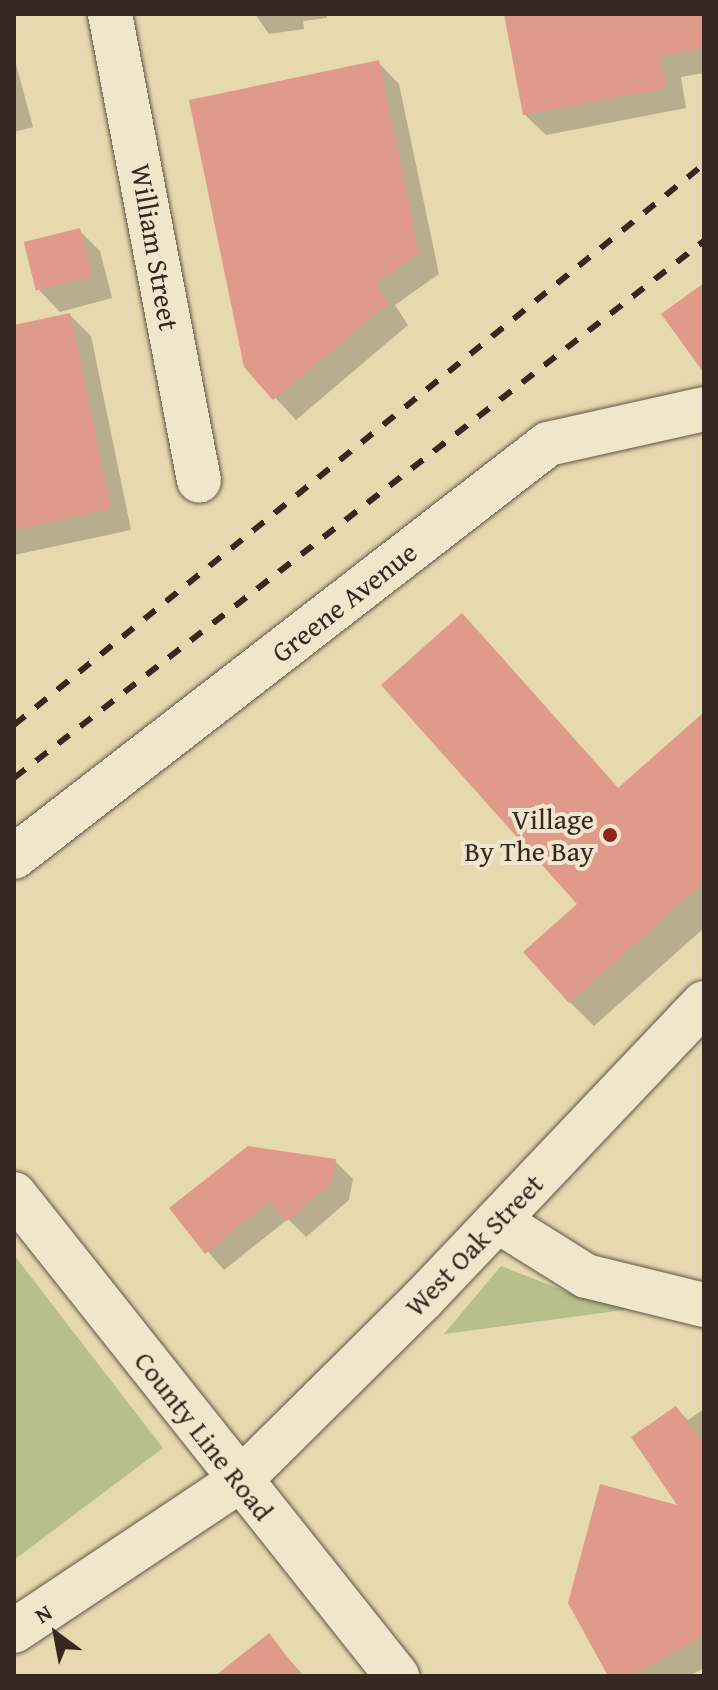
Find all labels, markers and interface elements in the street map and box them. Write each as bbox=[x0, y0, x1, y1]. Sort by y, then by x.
street label: William Street bbox=[124, 161, 186, 333]
street label: Greene Avenue bbox=[265, 535, 423, 669]
place label: Village By The Bay bbox=[464, 802, 594, 868]
marker: Village By The Bay bbox=[601, 826, 619, 844]
street label: West Oak Street bbox=[398, 1167, 550, 1323]
street label: County Line Road bbox=[128, 1345, 280, 1527]
north arrow bbox=[16, 1594, 96, 1674]
text: N bbox=[29, 1596, 58, 1631]

